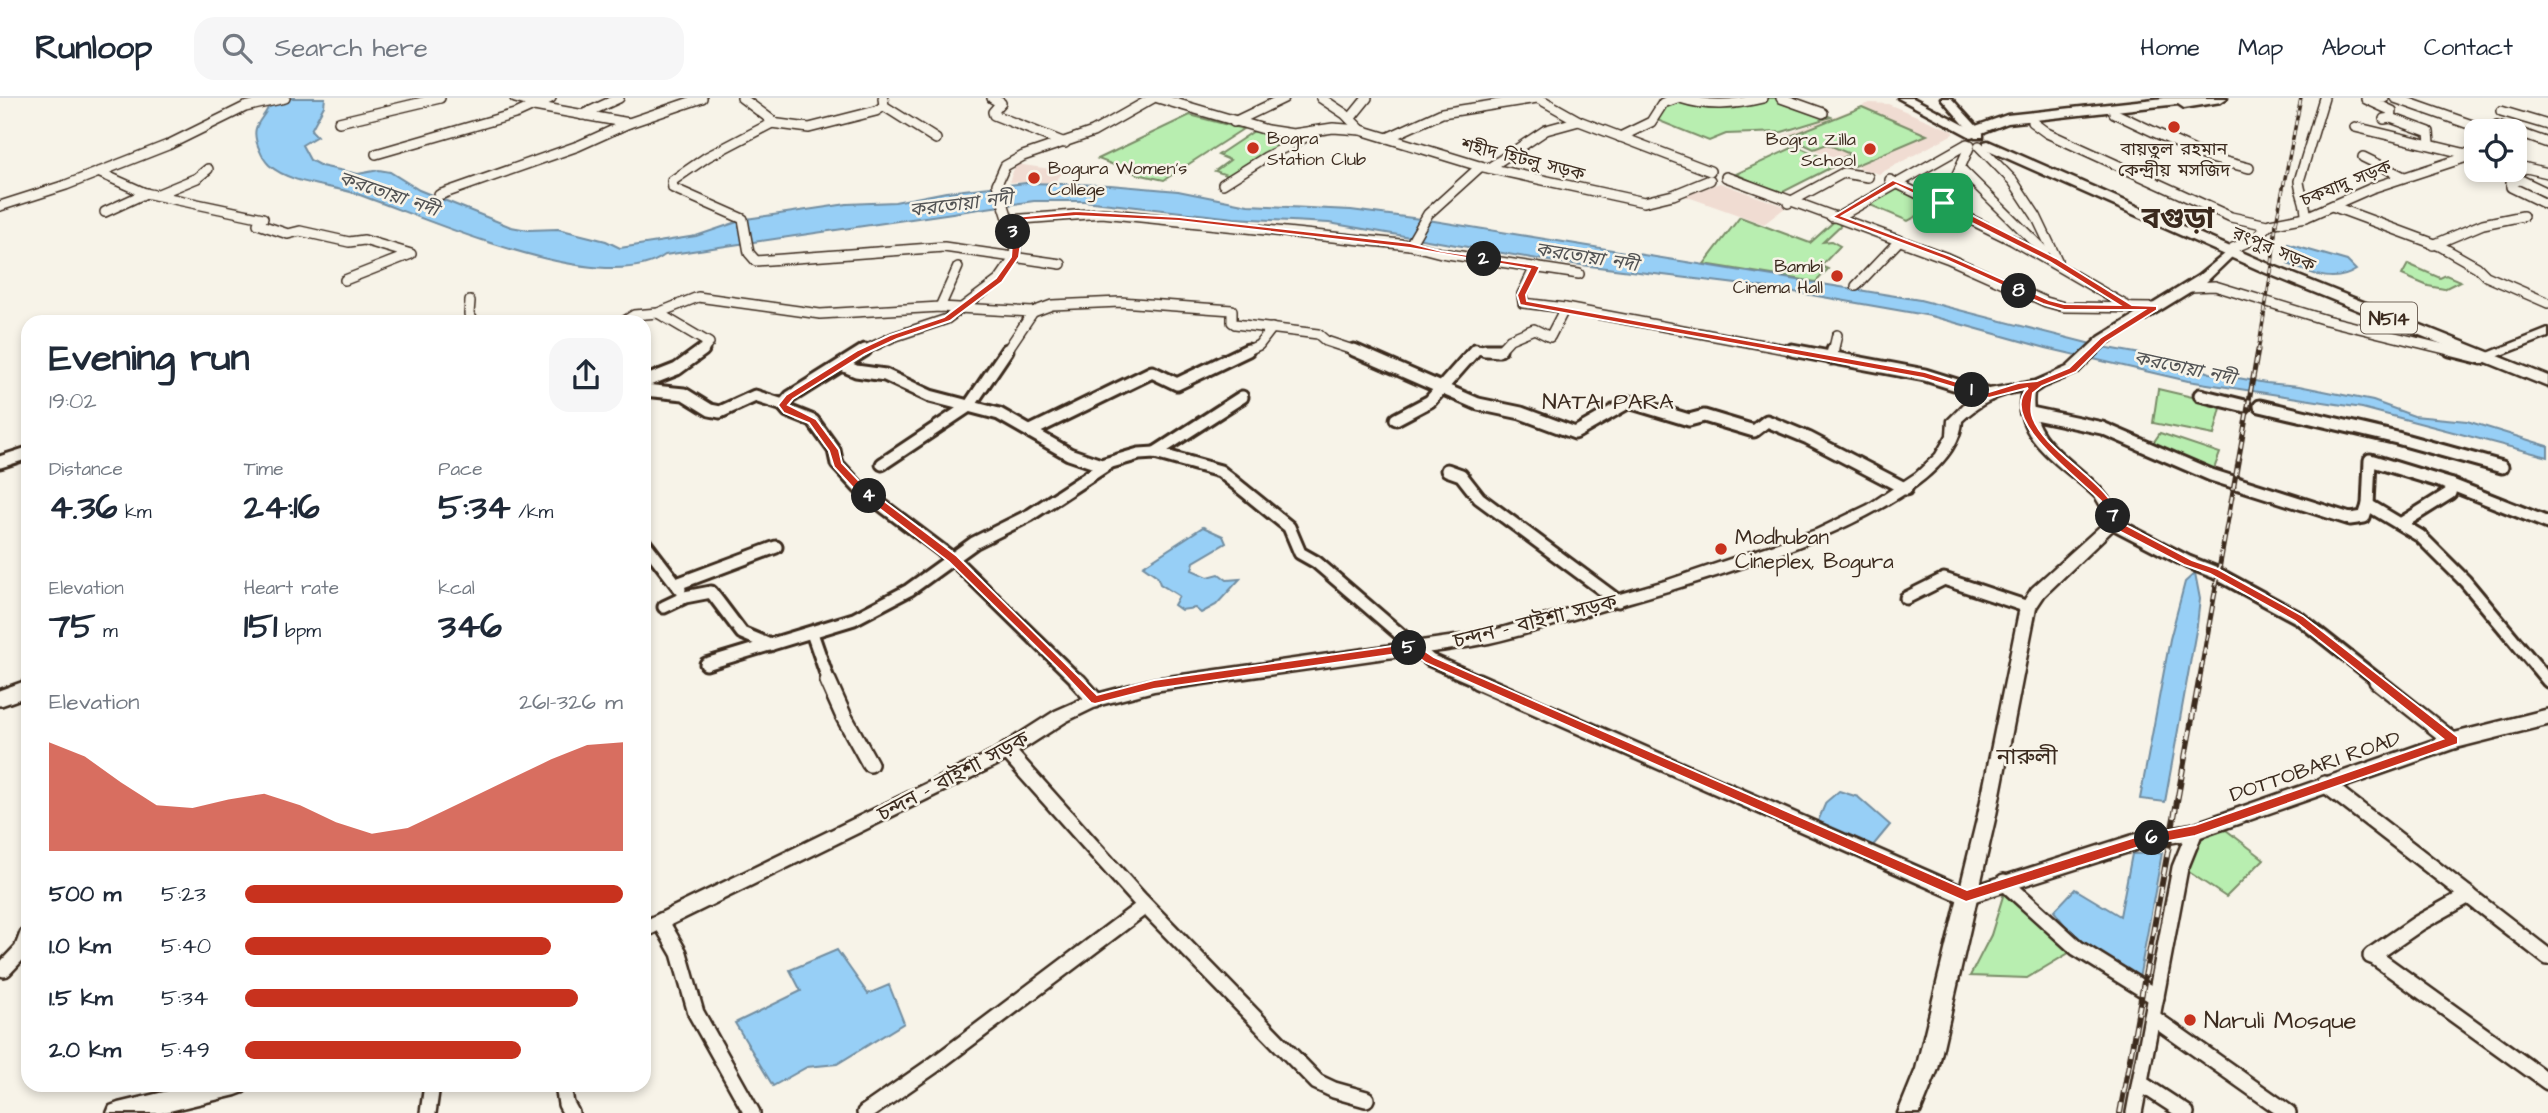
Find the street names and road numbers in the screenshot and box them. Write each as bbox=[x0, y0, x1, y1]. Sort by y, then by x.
street label: শহীদ হিটলু সড়ক bbox=[1457, 132, 1588, 187]
street label: চকযাদু সড়ক bbox=[2296, 154, 2396, 213]
street label: রংপুর সড়ক bbox=[2227, 220, 2320, 278]
road number: N514 bbox=[2361, 302, 2417, 333]
street label: চন্দন - বাইশা সড়ক bbox=[1449, 587, 1621, 656]
street label: চন্দন - বাইশা সড়ক bbox=[871, 724, 1035, 829]
street label: DOTTOBARI ROAD bbox=[2226, 724, 2405, 809]

